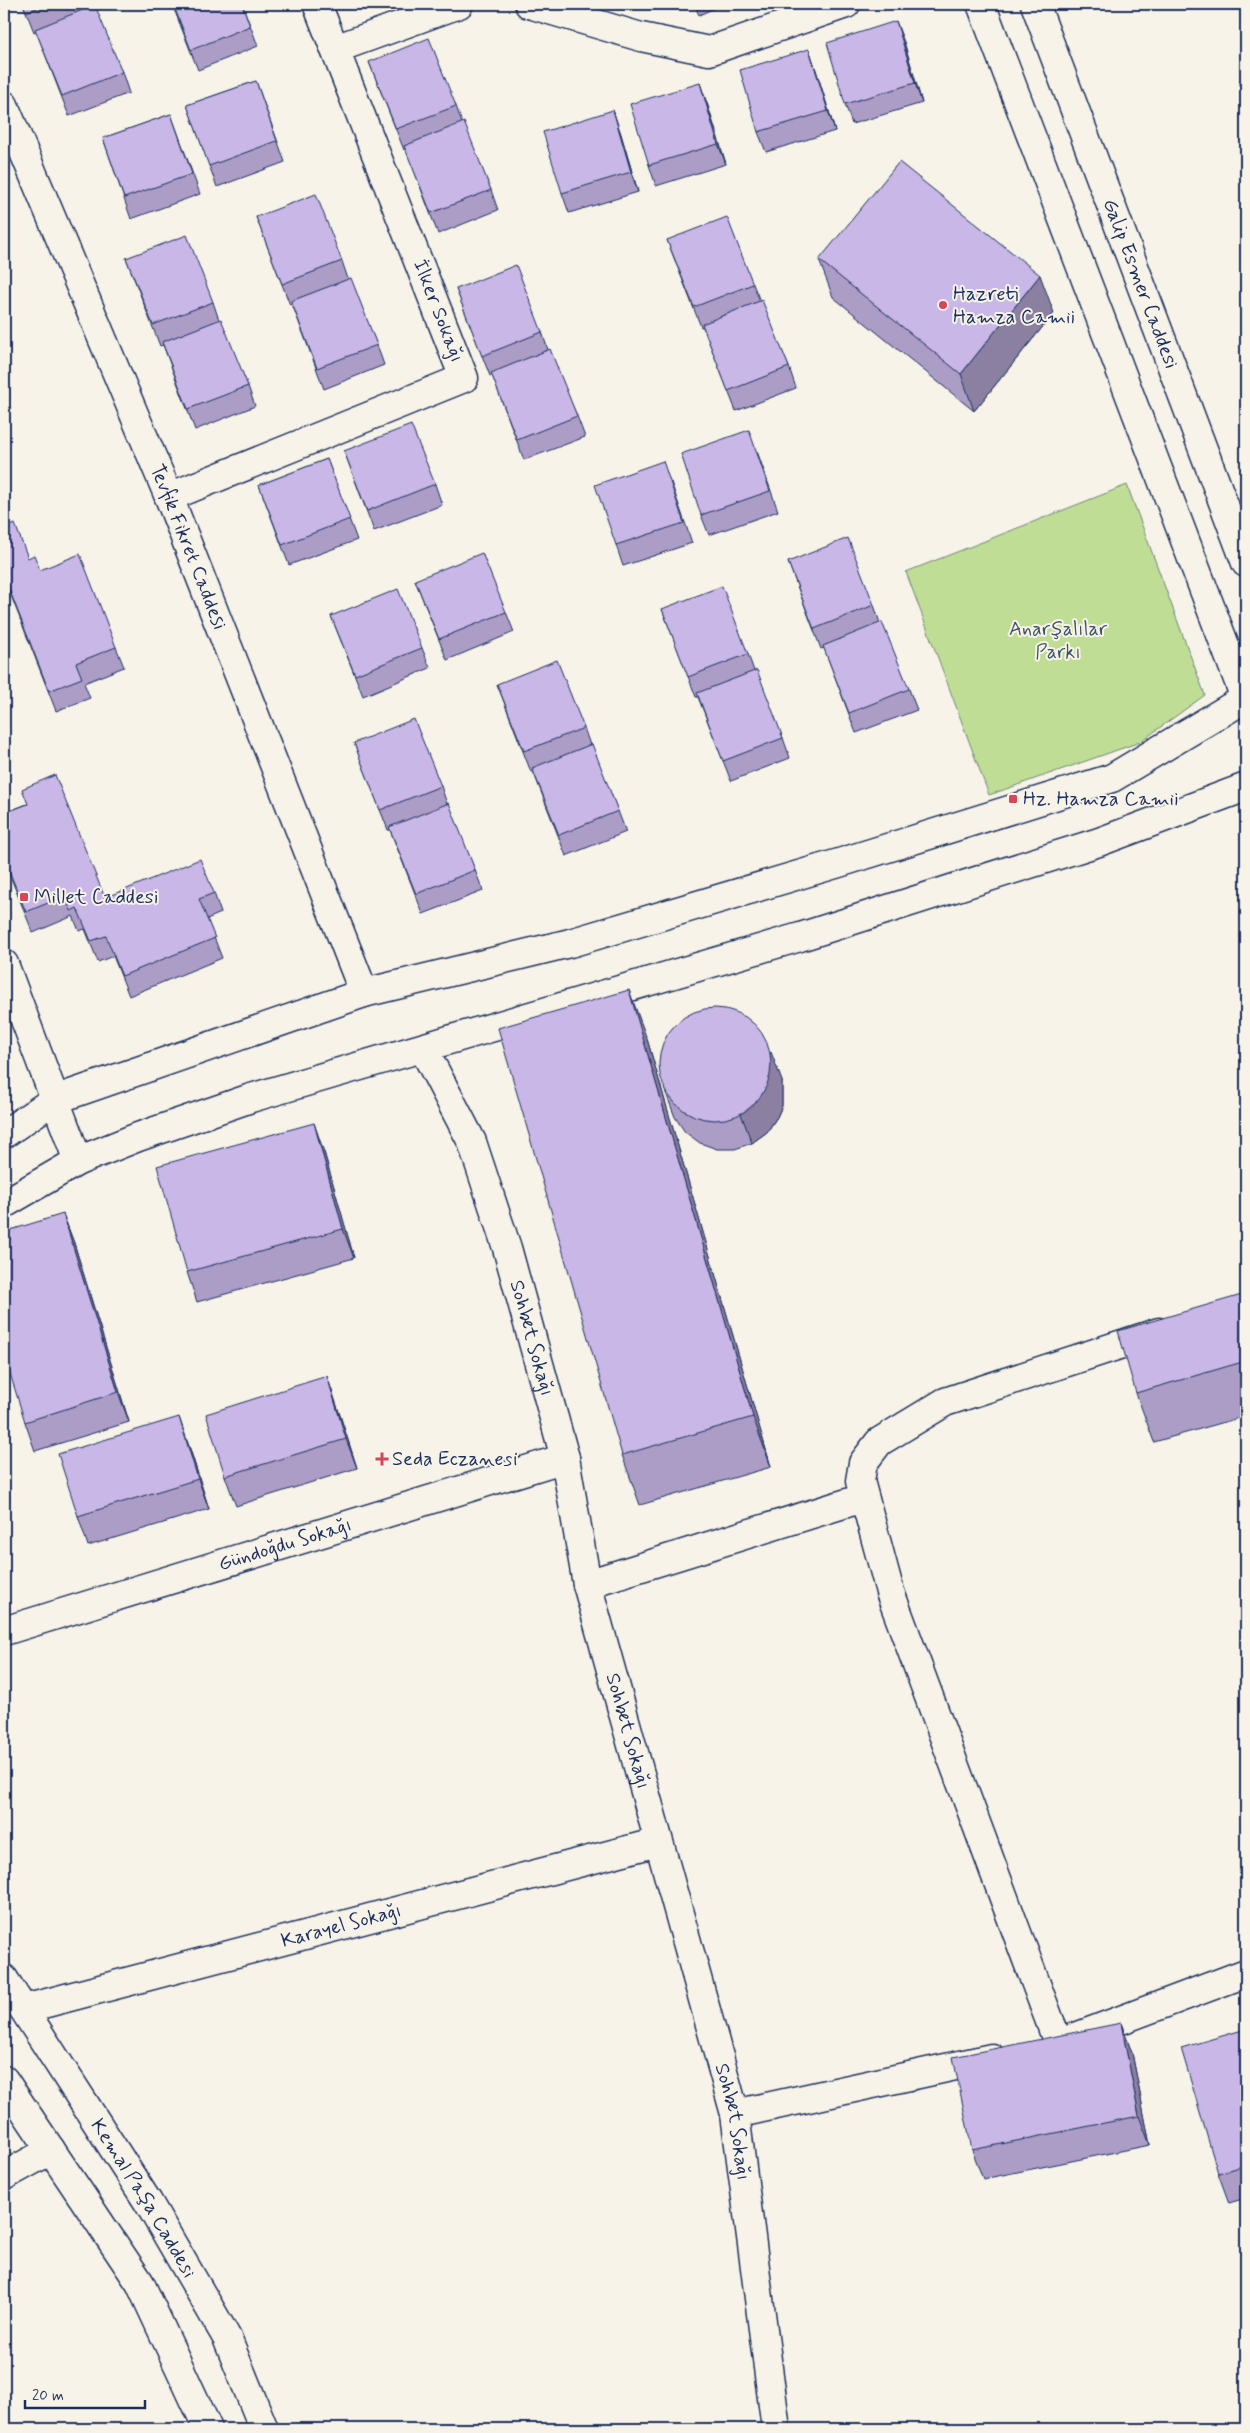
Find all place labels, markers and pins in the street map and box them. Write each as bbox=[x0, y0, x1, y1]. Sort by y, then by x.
place label: Hazreti Hamza Camii bbox=[953, 281, 1075, 331]
marker: Hazreti Hamza Camii bbox=[937, 299, 949, 311]
place label: Hz. Hamza Camii bbox=[1023, 786, 1179, 813]
marker: Hz. Hamza Camii bbox=[1007, 793, 1019, 805]
place label: Millet Caddesi bbox=[34, 884, 158, 911]
marker: Millet Caddesi bbox=[18, 891, 30, 903]
place label: Seda Eczanesi bbox=[392, 1446, 518, 1473]
marker: Seda Eczanesi bbox=[376, 1453, 388, 1465]

